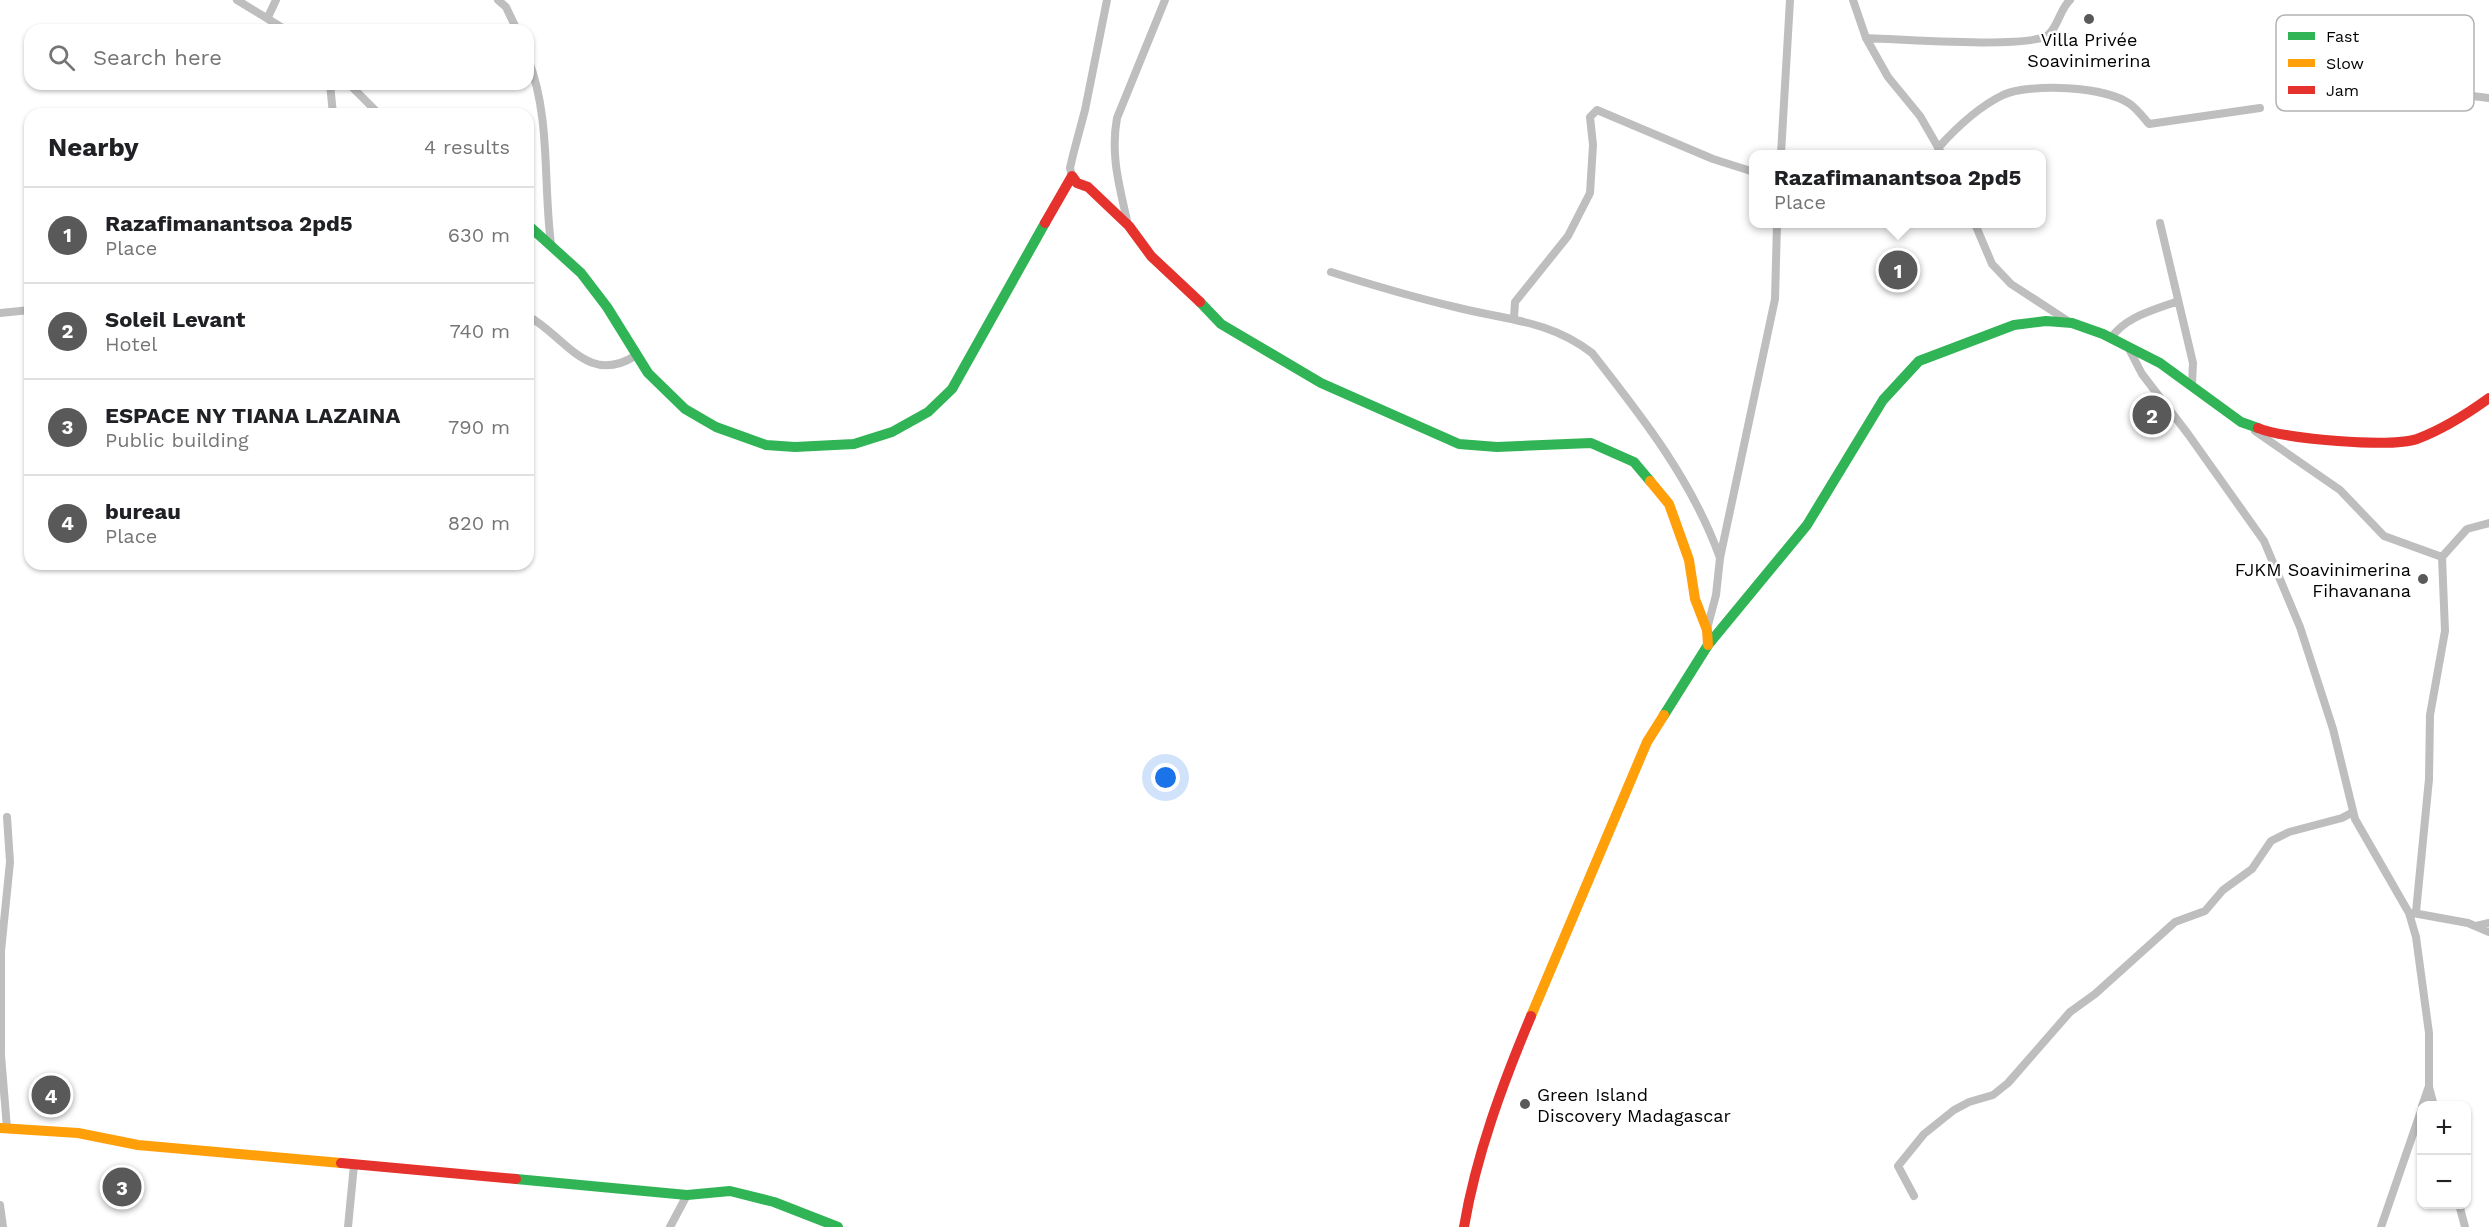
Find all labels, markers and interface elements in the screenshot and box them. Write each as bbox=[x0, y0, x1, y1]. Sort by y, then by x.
marker: Villa Privée Soavinimerina bbox=[2082, 12, 2096, 26]
legend bbox=[2276, 15, 2474, 111]
search box bbox=[24, 24, 534, 90]
text: Fast bbox=[2326, 27, 2359, 46]
place label: Villa Privée Soavinimerina bbox=[2027, 29, 2151, 71]
icon: search bbox=[45, 41, 78, 74]
text: Search here bbox=[93, 45, 222, 70]
text: Slow bbox=[2326, 54, 2364, 73]
text: Jam bbox=[2326, 81, 2359, 100]
text: Nearby bbox=[48, 132, 139, 162]
text: 4 results bbox=[424, 135, 510, 159]
popup bbox=[1749, 150, 2046, 228]
text: Razafimanantsoa 2pd5 bbox=[1774, 165, 2021, 190]
text: Place bbox=[1774, 190, 1826, 214]
text: Razafimanantsoa 2pd5 bbox=[105, 211, 353, 236]
text: 1 bbox=[63, 223, 72, 247]
text: 630 m bbox=[448, 223, 510, 247]
text: Place bbox=[105, 236, 157, 260]
pin: 1 bbox=[1878, 248, 1918, 292]
text: Soleil Levant bbox=[105, 307, 245, 332]
text: 2 bbox=[62, 319, 73, 343]
text: 740 m bbox=[450, 319, 510, 343]
text: Hotel bbox=[105, 332, 157, 356]
pin: 2 bbox=[2132, 392, 2172, 438]
text: ESPACE NY TIANA LAZAINA bbox=[105, 403, 400, 428]
text: 3 bbox=[62, 415, 73, 439]
text: 790 m bbox=[448, 415, 510, 439]
text: Public building bbox=[105, 428, 249, 452]
text: bureau bbox=[105, 499, 181, 524]
text: 4 bbox=[61, 511, 74, 535]
text: 820 m bbox=[448, 511, 510, 535]
text: Place bbox=[105, 524, 157, 548]
place label: FJKM Soavinimerina Fihavanana bbox=[2235, 559, 2411, 601]
marker: FJKM Soavinimerina Fihavanana bbox=[2416, 572, 2430, 586]
your location bbox=[1151, 763, 1180, 792]
pin: 4 bbox=[32, 1072, 70, 1118]
place label: Green Island Discovery Madagascar bbox=[1537, 1084, 1731, 1126]
marker: Green Island Discovery Madagascar bbox=[1518, 1097, 1532, 1111]
map controls bbox=[2417, 1101, 2471, 1209]
button: + bbox=[2417, 1101, 2471, 1155]
button: − bbox=[2417, 1155, 2471, 1209]
pin: 3 bbox=[102, 1164, 142, 1210]

